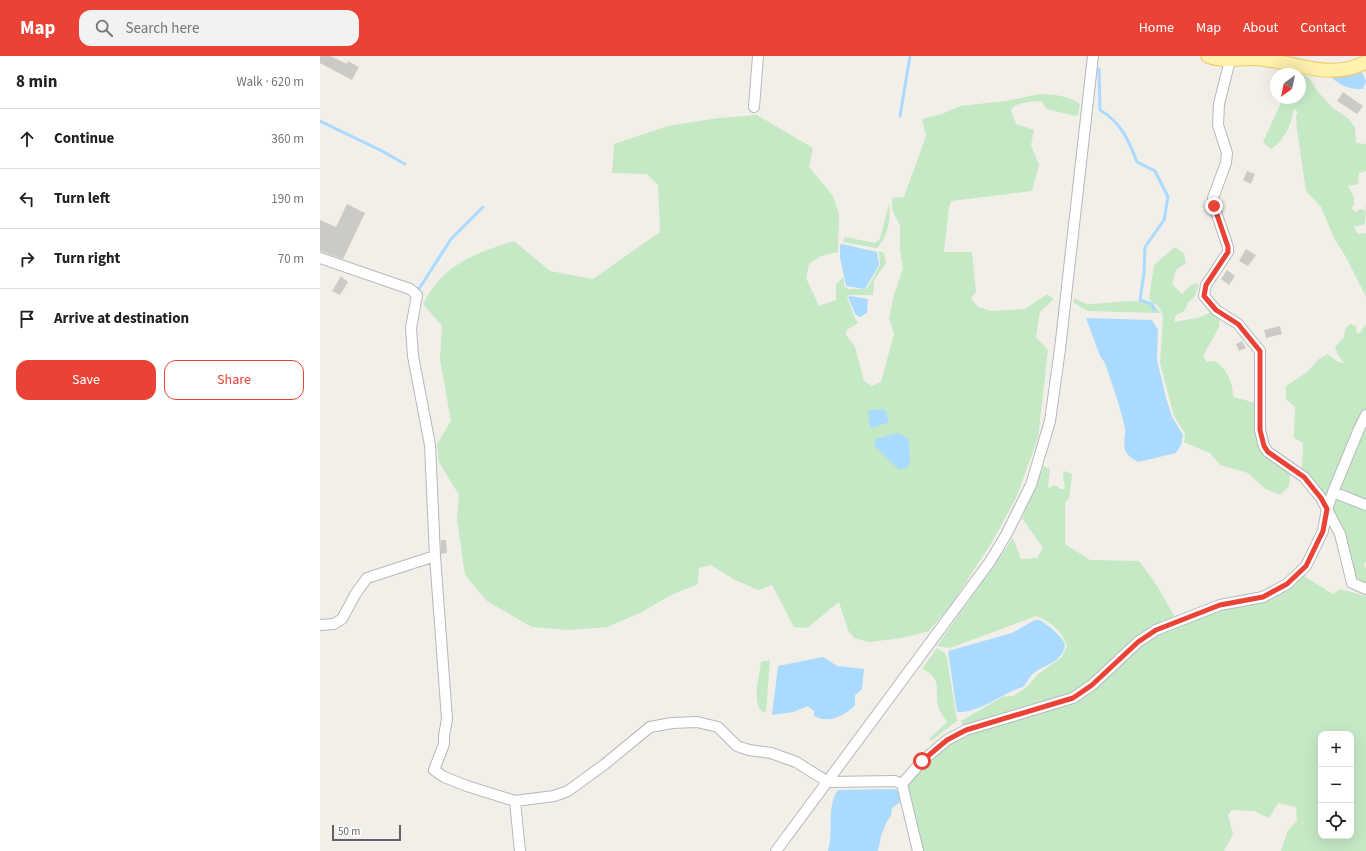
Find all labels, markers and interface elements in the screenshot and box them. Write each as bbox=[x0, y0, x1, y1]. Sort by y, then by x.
search box bbox=[79, 10, 359, 46]
text: Map bbox=[20, 15, 55, 42]
icon: search bbox=[93, 17, 115, 39]
text: Search here bbox=[125, 18, 199, 39]
text: Home bbox=[1139, 18, 1174, 38]
text: Map bbox=[1196, 18, 1221, 38]
text: About bbox=[1243, 18, 1278, 38]
text: Contact bbox=[1300, 18, 1346, 38]
north arrow bbox=[1270, 68, 1306, 104]
text: 8 min bbox=[16, 70, 57, 94]
text: Walk · 620 m bbox=[236, 73, 304, 91]
icon: ahead bbox=[16, 128, 38, 150]
text: Continue bbox=[54, 128, 114, 149]
text: 360 m bbox=[271, 130, 304, 148]
icon: left bbox=[16, 188, 38, 210]
text: Turn left bbox=[54, 188, 110, 209]
text: 190 m bbox=[271, 190, 304, 208]
route end bbox=[1205, 197, 1223, 215]
icon: right bbox=[16, 248, 38, 270]
text: Turn right bbox=[54, 248, 120, 269]
text: 70 m bbox=[278, 250, 304, 268]
icon: arrive bbox=[16, 308, 38, 330]
text: Arrive at destination bbox=[54, 308, 189, 329]
button: Save bbox=[16, 360, 156, 400]
button: Share bbox=[164, 360, 304, 400]
map controls bbox=[1318, 731, 1354, 839]
button: + bbox=[1318, 731, 1354, 767]
route start bbox=[913, 752, 931, 770]
button: − bbox=[1318, 767, 1354, 803]
button: locate bbox=[1318, 803, 1354, 839]
scale bar bbox=[332, 823, 401, 842]
text: 50 m bbox=[338, 824, 360, 839]

